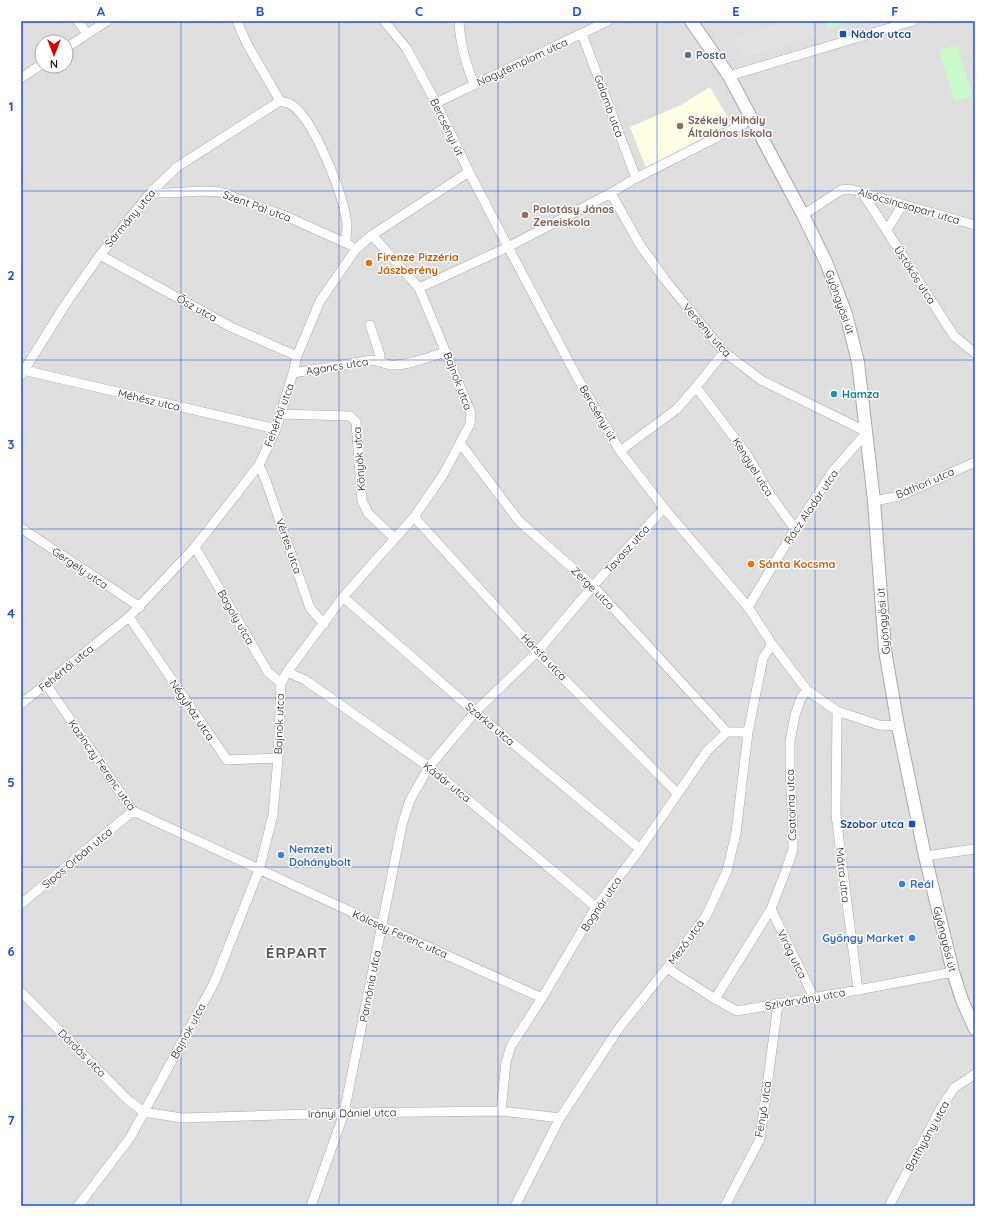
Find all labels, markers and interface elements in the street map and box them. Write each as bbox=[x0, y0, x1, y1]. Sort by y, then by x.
text: A bbox=[97, 3, 106, 19]
text: B bbox=[256, 3, 264, 19]
text: C bbox=[415, 3, 423, 19]
text: D bbox=[572, 3, 582, 19]
text: E bbox=[732, 3, 740, 19]
text: F bbox=[891, 3, 899, 19]
place label: Nádor utca bbox=[851, 27, 911, 41]
marker: Nádor utca bbox=[838, 29, 848, 39]
north arrow bbox=[34, 34, 74, 74]
street label: Nagytemplom utca bbox=[474, 35, 570, 89]
place label: Posta bbox=[696, 48, 726, 62]
marker: Posta bbox=[683, 50, 693, 60]
text: N bbox=[50, 57, 58, 71]
street label: Galamb utca bbox=[591, 73, 627, 139]
street label: Bercsényi út bbox=[427, 96, 467, 158]
text: 1 bbox=[8, 98, 14, 114]
place label: Székely Mihály Általános Iskola bbox=[688, 113, 772, 140]
marker: Székely Mihály Általános Iskola bbox=[675, 121, 685, 131]
street label: Alsócsincsapart utca bbox=[856, 185, 962, 227]
street label: Sármány utca bbox=[102, 186, 158, 250]
street label: Szent Pál utca bbox=[221, 187, 293, 225]
place label: Palotásy János Zeneiskola bbox=[533, 202, 614, 229]
marker: Palotásy János Zeneiskola bbox=[520, 210, 530, 220]
street label: Üstökös utca bbox=[891, 243, 939, 307]
place label: Firenze Pizzéria Jászberény bbox=[377, 250, 459, 277]
marker: Firenze Pizzéria Jászberény bbox=[364, 258, 374, 268]
text: 2 bbox=[7, 267, 15, 283]
street label: Gyöngyösi út bbox=[822, 268, 858, 336]
street label: Ősz utca bbox=[174, 291, 220, 325]
street label: Verseny utca bbox=[680, 300, 734, 360]
street label: Bajnok utca bbox=[441, 350, 475, 412]
street label: Agancs utca bbox=[305, 354, 369, 378]
street label: Fehértói utca bbox=[261, 381, 297, 449]
street label: Bercsényi út bbox=[576, 383, 620, 444]
street label: Méhész utca bbox=[116, 386, 182, 414]
place label: Hamza bbox=[842, 387, 879, 401]
marker: Hamza bbox=[829, 389, 839, 399]
street label: Könyök utca bbox=[350, 426, 368, 492]
street label: Kengyel utca bbox=[729, 435, 777, 499]
text: 3 bbox=[8, 436, 15, 452]
street label: Báthori utca bbox=[894, 464, 956, 502]
street label: Rácz Aladár utca bbox=[781, 467, 841, 547]
street label: Vértes utca bbox=[273, 516, 305, 576]
street label: Tavasz utca bbox=[602, 522, 652, 576]
street label: Gergely utca bbox=[49, 544, 111, 592]
place label: Sánta Kocsma bbox=[759, 557, 836, 571]
marker: Sánta Kocsma bbox=[746, 559, 756, 569]
street label: Zerge utca bbox=[568, 563, 618, 613]
street label: Bagoly utca bbox=[215, 587, 257, 647]
street label: Gyöngyösi út bbox=[873, 587, 893, 655]
text: 4 bbox=[7, 605, 15, 621]
street label: Hársfa utca bbox=[518, 631, 570, 683]
street label: Fehértói utca bbox=[36, 641, 96, 695]
street label: Négyház utca bbox=[166, 677, 218, 743]
street label: Bajnok utca bbox=[271, 693, 287, 755]
street label: Szarka utca bbox=[462, 699, 518, 749]
street label: Kazinczy Ferenc utca bbox=[65, 717, 139, 813]
street label: Kádár utca bbox=[420, 759, 474, 805]
street label: Csatorna utca bbox=[783, 769, 799, 841]
text: 5 bbox=[7, 774, 15, 790]
place label: Szobor utca bbox=[840, 817, 904, 831]
marker: Szobor utca bbox=[907, 819, 917, 829]
street label: Sipos Orbán utca bbox=[39, 824, 115, 892]
place label: Nemzeti Dohánybolt bbox=[289, 842, 351, 869]
street label: Mátra utca bbox=[833, 847, 853, 903]
marker: Nemzeti Dohánybolt bbox=[276, 850, 286, 860]
street label: Bognár utca bbox=[578, 874, 624, 934]
place label: Reál bbox=[910, 877, 934, 891]
marker: Reál bbox=[897, 879, 907, 889]
street label: Gyöngyösi út bbox=[930, 905, 960, 974]
street label: Kölcsey Ferenc utca bbox=[350, 907, 450, 961]
street label: Mező utca bbox=[665, 917, 707, 967]
street label: Virág utca bbox=[774, 927, 810, 981]
place label: Gyöngy Market bbox=[822, 931, 904, 945]
marker: Gyöngy Market bbox=[907, 933, 917, 943]
text: 6 bbox=[7, 943, 15, 959]
district label: ÉRPART bbox=[266, 943, 328, 962]
street label: Pannónia utca bbox=[356, 949, 384, 1023]
street label: Szivárvány utca bbox=[764, 985, 846, 1013]
street label: Bajnok utca bbox=[168, 1001, 208, 1061]
street label: Dárdás utca bbox=[55, 1026, 109, 1080]
street label: Fenyő utca bbox=[752, 1080, 774, 1138]
street label: Batthyány utca bbox=[902, 1098, 952, 1174]
street label: Irányi Dániel utca bbox=[308, 1105, 396, 1121]
text: 7 bbox=[7, 1112, 15, 1128]

